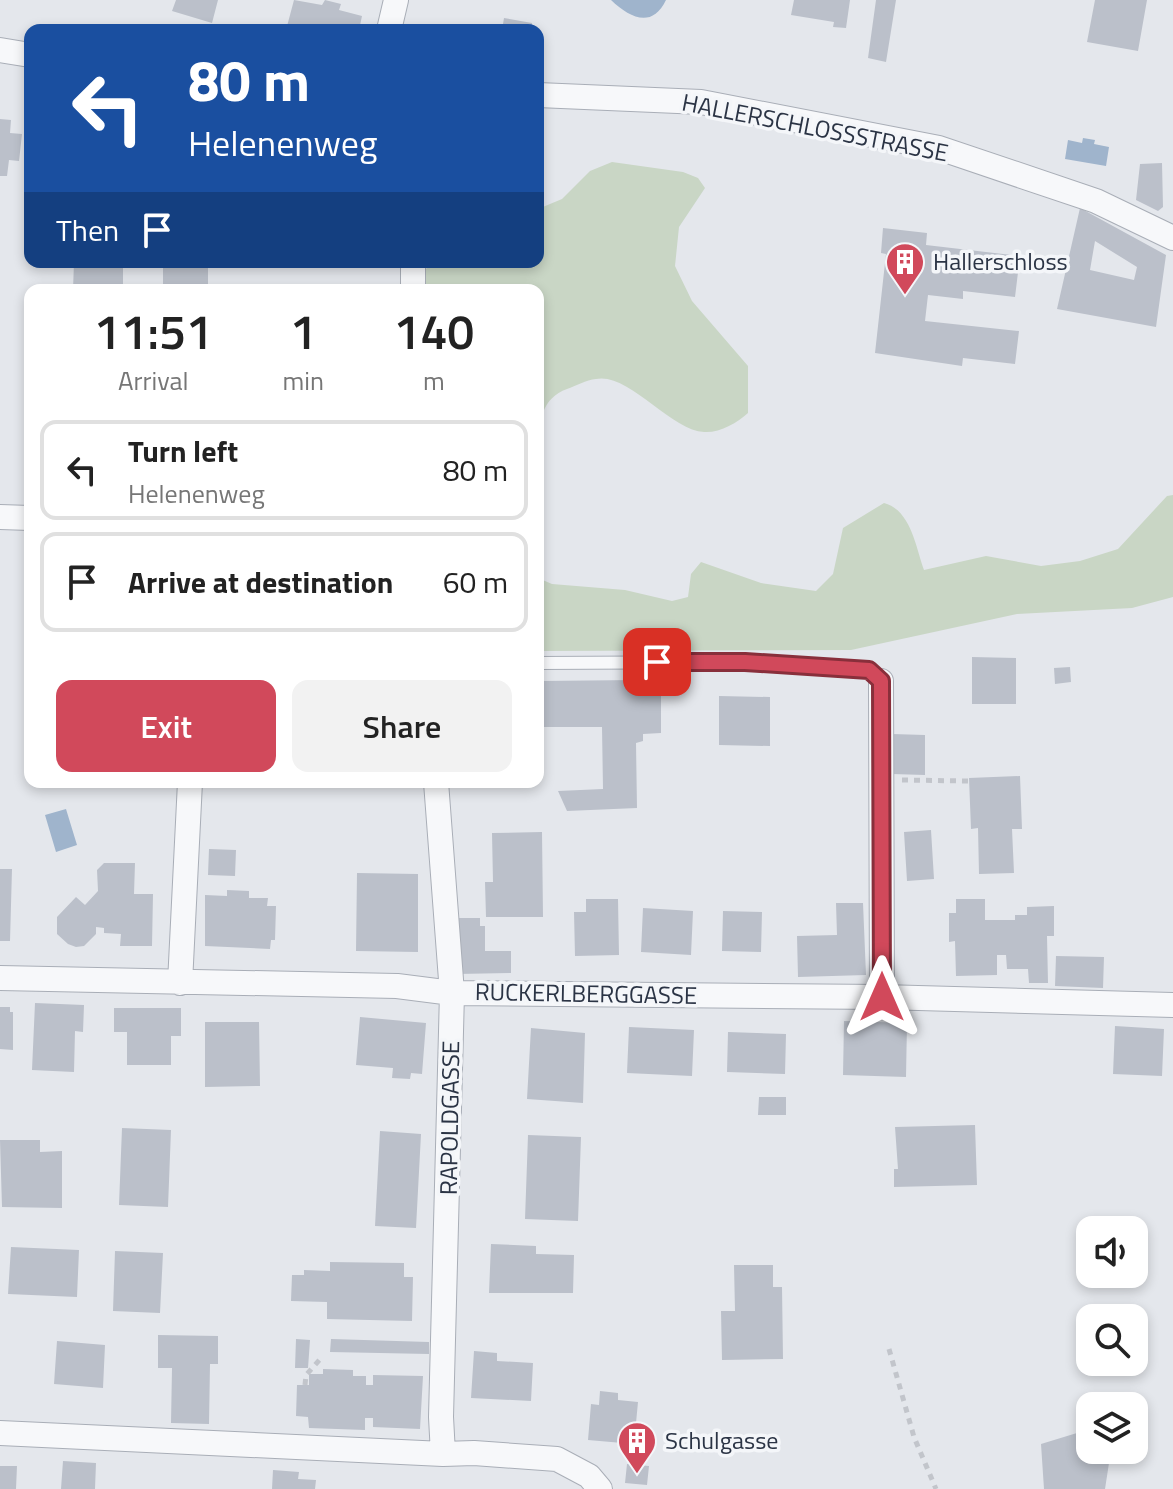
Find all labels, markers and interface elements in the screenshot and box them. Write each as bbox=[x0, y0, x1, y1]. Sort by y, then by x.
text: 80 m bbox=[188, 38, 310, 123]
icon: left bbox=[56, 56, 160, 160]
street label: HALLERSCHLOSSSTRASSE bbox=[679, 84, 951, 170]
text: Helenenweg bbox=[188, 115, 377, 170]
text: Then bbox=[56, 207, 119, 253]
icon: arrive bbox=[135, 208, 179, 252]
building icon: Hallerschloss bbox=[884, 241, 926, 296]
place label: Hallerschloss bbox=[933, 243, 1068, 279]
text: 11:51 bbox=[94, 295, 213, 368]
text: 1 bbox=[290, 295, 317, 368]
text: 140 bbox=[394, 295, 474, 368]
text: Arrival bbox=[118, 361, 188, 400]
text: min bbox=[282, 361, 324, 400]
text: m bbox=[423, 361, 445, 400]
text: Turn left bbox=[128, 428, 238, 474]
text: 80 m bbox=[443, 447, 508, 493]
icon: left bbox=[60, 448, 104, 492]
text: Helenenweg bbox=[128, 474, 265, 513]
text: Arrive at destination bbox=[128, 559, 393, 605]
text: 60 m bbox=[443, 559, 508, 605]
icon: arrive bbox=[60, 560, 104, 604]
pin bbox=[623, 628, 691, 696]
icon: arrive bbox=[635, 640, 679, 684]
button: Exit bbox=[56, 680, 276, 772]
button: Share bbox=[292, 680, 512, 772]
position arrow bbox=[840, 955, 924, 1039]
street label: RUCKERLBERGGASSE bbox=[475, 973, 697, 1013]
street label: RAPOLDGASSE bbox=[430, 1041, 468, 1195]
map controls bbox=[1076, 1216, 1148, 1464]
button: sound bbox=[1076, 1216, 1148, 1288]
button: search bbox=[1076, 1304, 1148, 1376]
button: layers bbox=[1076, 1392, 1148, 1464]
building icon: Schulgasse bbox=[616, 1420, 658, 1475]
place label: Schulgasse bbox=[665, 1422, 778, 1458]

